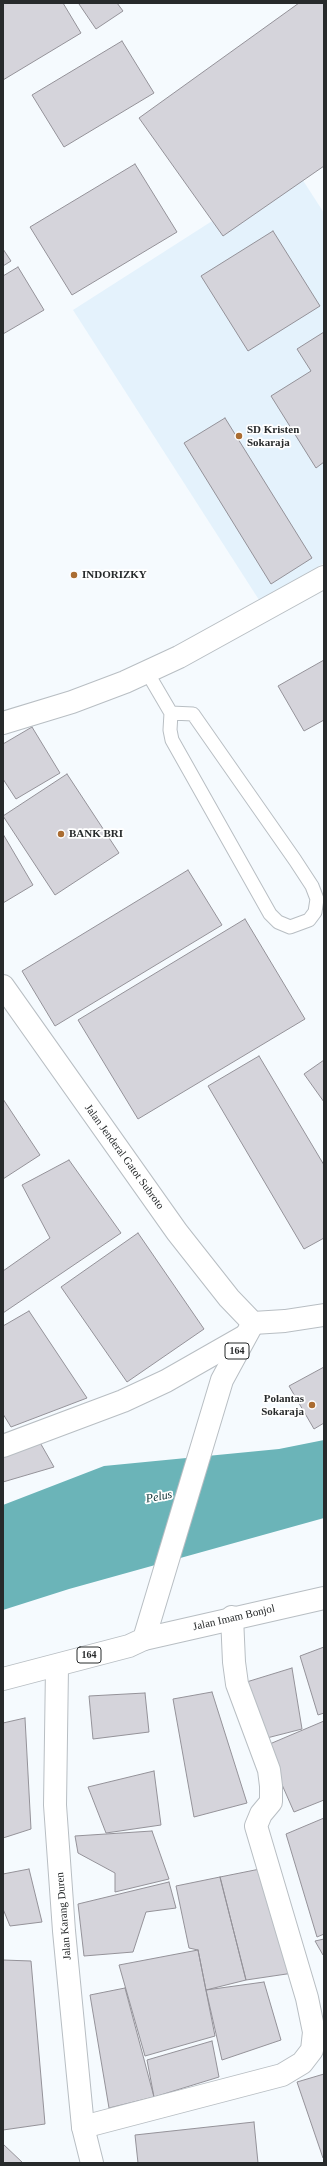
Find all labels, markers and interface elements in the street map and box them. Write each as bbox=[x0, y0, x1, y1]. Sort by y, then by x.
place label: SD Kristen Sokaraja bbox=[247, 423, 299, 449]
marker: SD Kristen Sokaraja bbox=[234, 431, 244, 441]
place label: INDORIZKY bbox=[82, 568, 147, 582]
marker: INDORIZKY bbox=[69, 570, 79, 580]
place label: BANK BRI bbox=[69, 827, 123, 841]
marker: BANK BRI bbox=[56, 829, 66, 839]
street label: Jalan Jenderal Gatot Subroto bbox=[81, 1102, 167, 1212]
road number: 164 bbox=[225, 1343, 249, 1359]
place label: Polantas Sokaraja bbox=[261, 1392, 304, 1418]
marker: Polantas Sokaraja bbox=[307, 1400, 317, 1410]
water label: Pelus bbox=[145, 1488, 173, 1506]
street label: Jalan Imam Bonjol bbox=[192, 1602, 276, 1634]
road number: 164 bbox=[77, 1647, 101, 1663]
street label: Jalan Karang Duren bbox=[54, 1872, 74, 1960]

